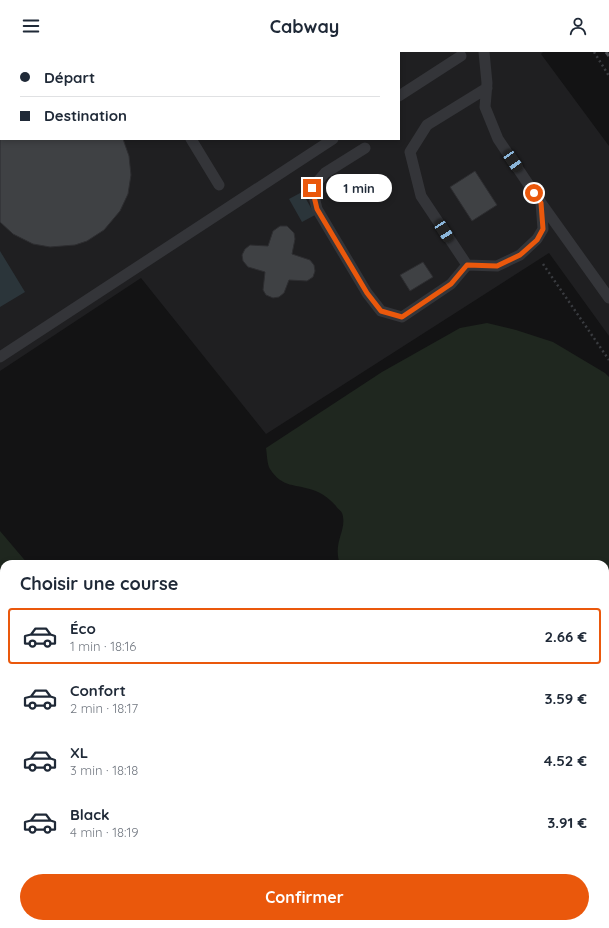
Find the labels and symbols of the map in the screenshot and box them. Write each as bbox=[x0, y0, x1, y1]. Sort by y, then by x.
car bbox=[501, 148, 525, 174]
callout: 1 min bbox=[326, 174, 392, 202]
route end bbox=[303, 179, 321, 197]
route start bbox=[525, 184, 543, 202]
car bbox=[432, 218, 456, 244]

